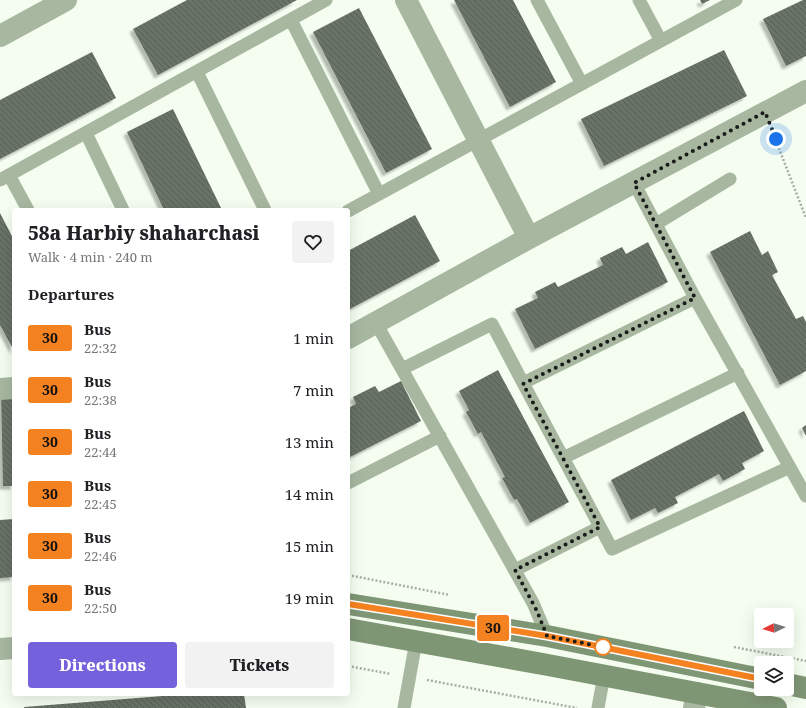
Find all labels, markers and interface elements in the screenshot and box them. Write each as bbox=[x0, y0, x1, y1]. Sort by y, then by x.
your location bbox=[766, 129, 786, 149]
text: 58a Harbiy shaharchasi bbox=[28, 220, 259, 246]
button: heart bbox=[292, 221, 334, 263]
text: Walk · 4 min · 240 m bbox=[28, 248, 153, 266]
text: Departures bbox=[28, 284, 114, 304]
text: Bus bbox=[84, 319, 111, 339]
text: 30 bbox=[42, 328, 58, 347]
text: 1 min bbox=[293, 328, 334, 348]
text: 22:32 bbox=[84, 339, 117, 357]
text: Bus bbox=[84, 371, 111, 391]
text: 30 bbox=[42, 380, 58, 399]
text: 7 min bbox=[293, 380, 334, 400]
text: 22:38 bbox=[84, 391, 117, 409]
text: Bus bbox=[84, 423, 111, 443]
text: 30 bbox=[42, 432, 58, 451]
text: 13 min bbox=[285, 432, 334, 452]
text: 22:44 bbox=[84, 443, 117, 461]
text: Bus bbox=[84, 475, 111, 495]
text: 30 bbox=[42, 484, 58, 503]
text: 14 min bbox=[285, 484, 334, 504]
text: 22:45 bbox=[84, 495, 117, 513]
text: Bus bbox=[84, 527, 111, 547]
text: 30 bbox=[42, 536, 58, 555]
text: 15 min bbox=[285, 536, 334, 556]
text: 22:46 bbox=[84, 547, 117, 565]
text: Bus bbox=[84, 579, 111, 599]
text: 30 bbox=[42, 588, 58, 607]
text: 19 min bbox=[285, 588, 334, 608]
text: 22:50 bbox=[84, 599, 117, 617]
north arrow bbox=[754, 608, 794, 648]
map controls bbox=[754, 608, 794, 696]
line badge: 30 bbox=[475, 615, 511, 641]
text: 30 bbox=[485, 618, 501, 637]
unlabelled marker bbox=[594, 638, 612, 656]
button: Directions bbox=[28, 642, 177, 688]
button: Tickets bbox=[185, 642, 334, 688]
button: layers bbox=[754, 656, 794, 696]

